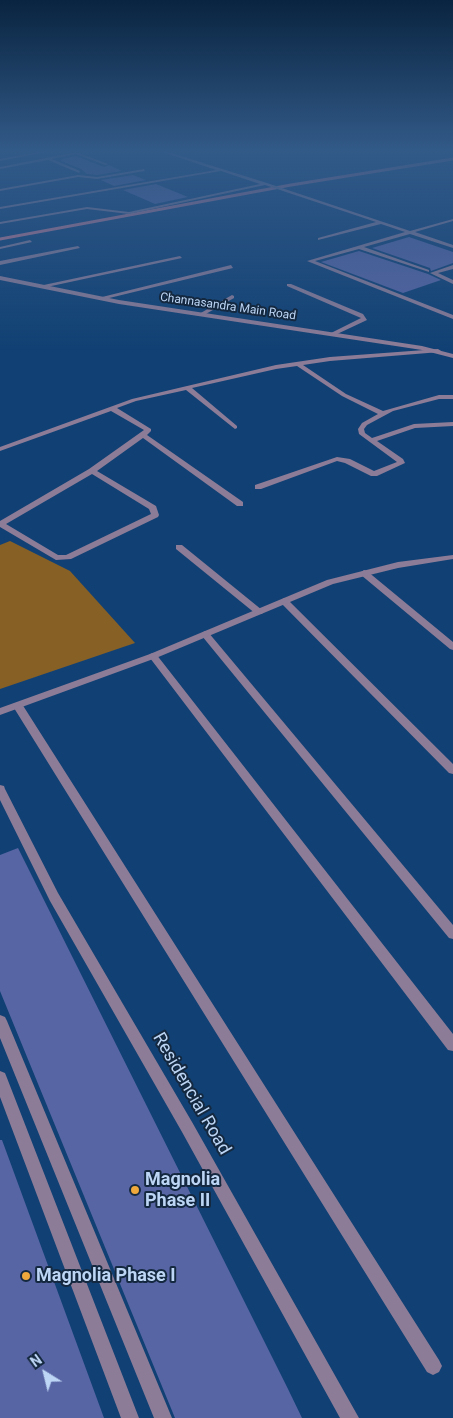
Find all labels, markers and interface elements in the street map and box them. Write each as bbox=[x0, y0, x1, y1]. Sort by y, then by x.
street label: Channasandra Main Road bbox=[159, 290, 297, 324]
street label: Residencial Road bbox=[147, 1029, 235, 1159]
place label: Magnolia Phase II bbox=[145, 1169, 220, 1212]
marker: Magnolia Phase II bbox=[129, 1184, 141, 1196]
place label: Magnolia Phase I bbox=[36, 1265, 176, 1287]
marker: Magnolia Phase I bbox=[20, 1270, 32, 1282]
north arrow bbox=[20, 1348, 70, 1398]
text: N bbox=[27, 1351, 45, 1370]

